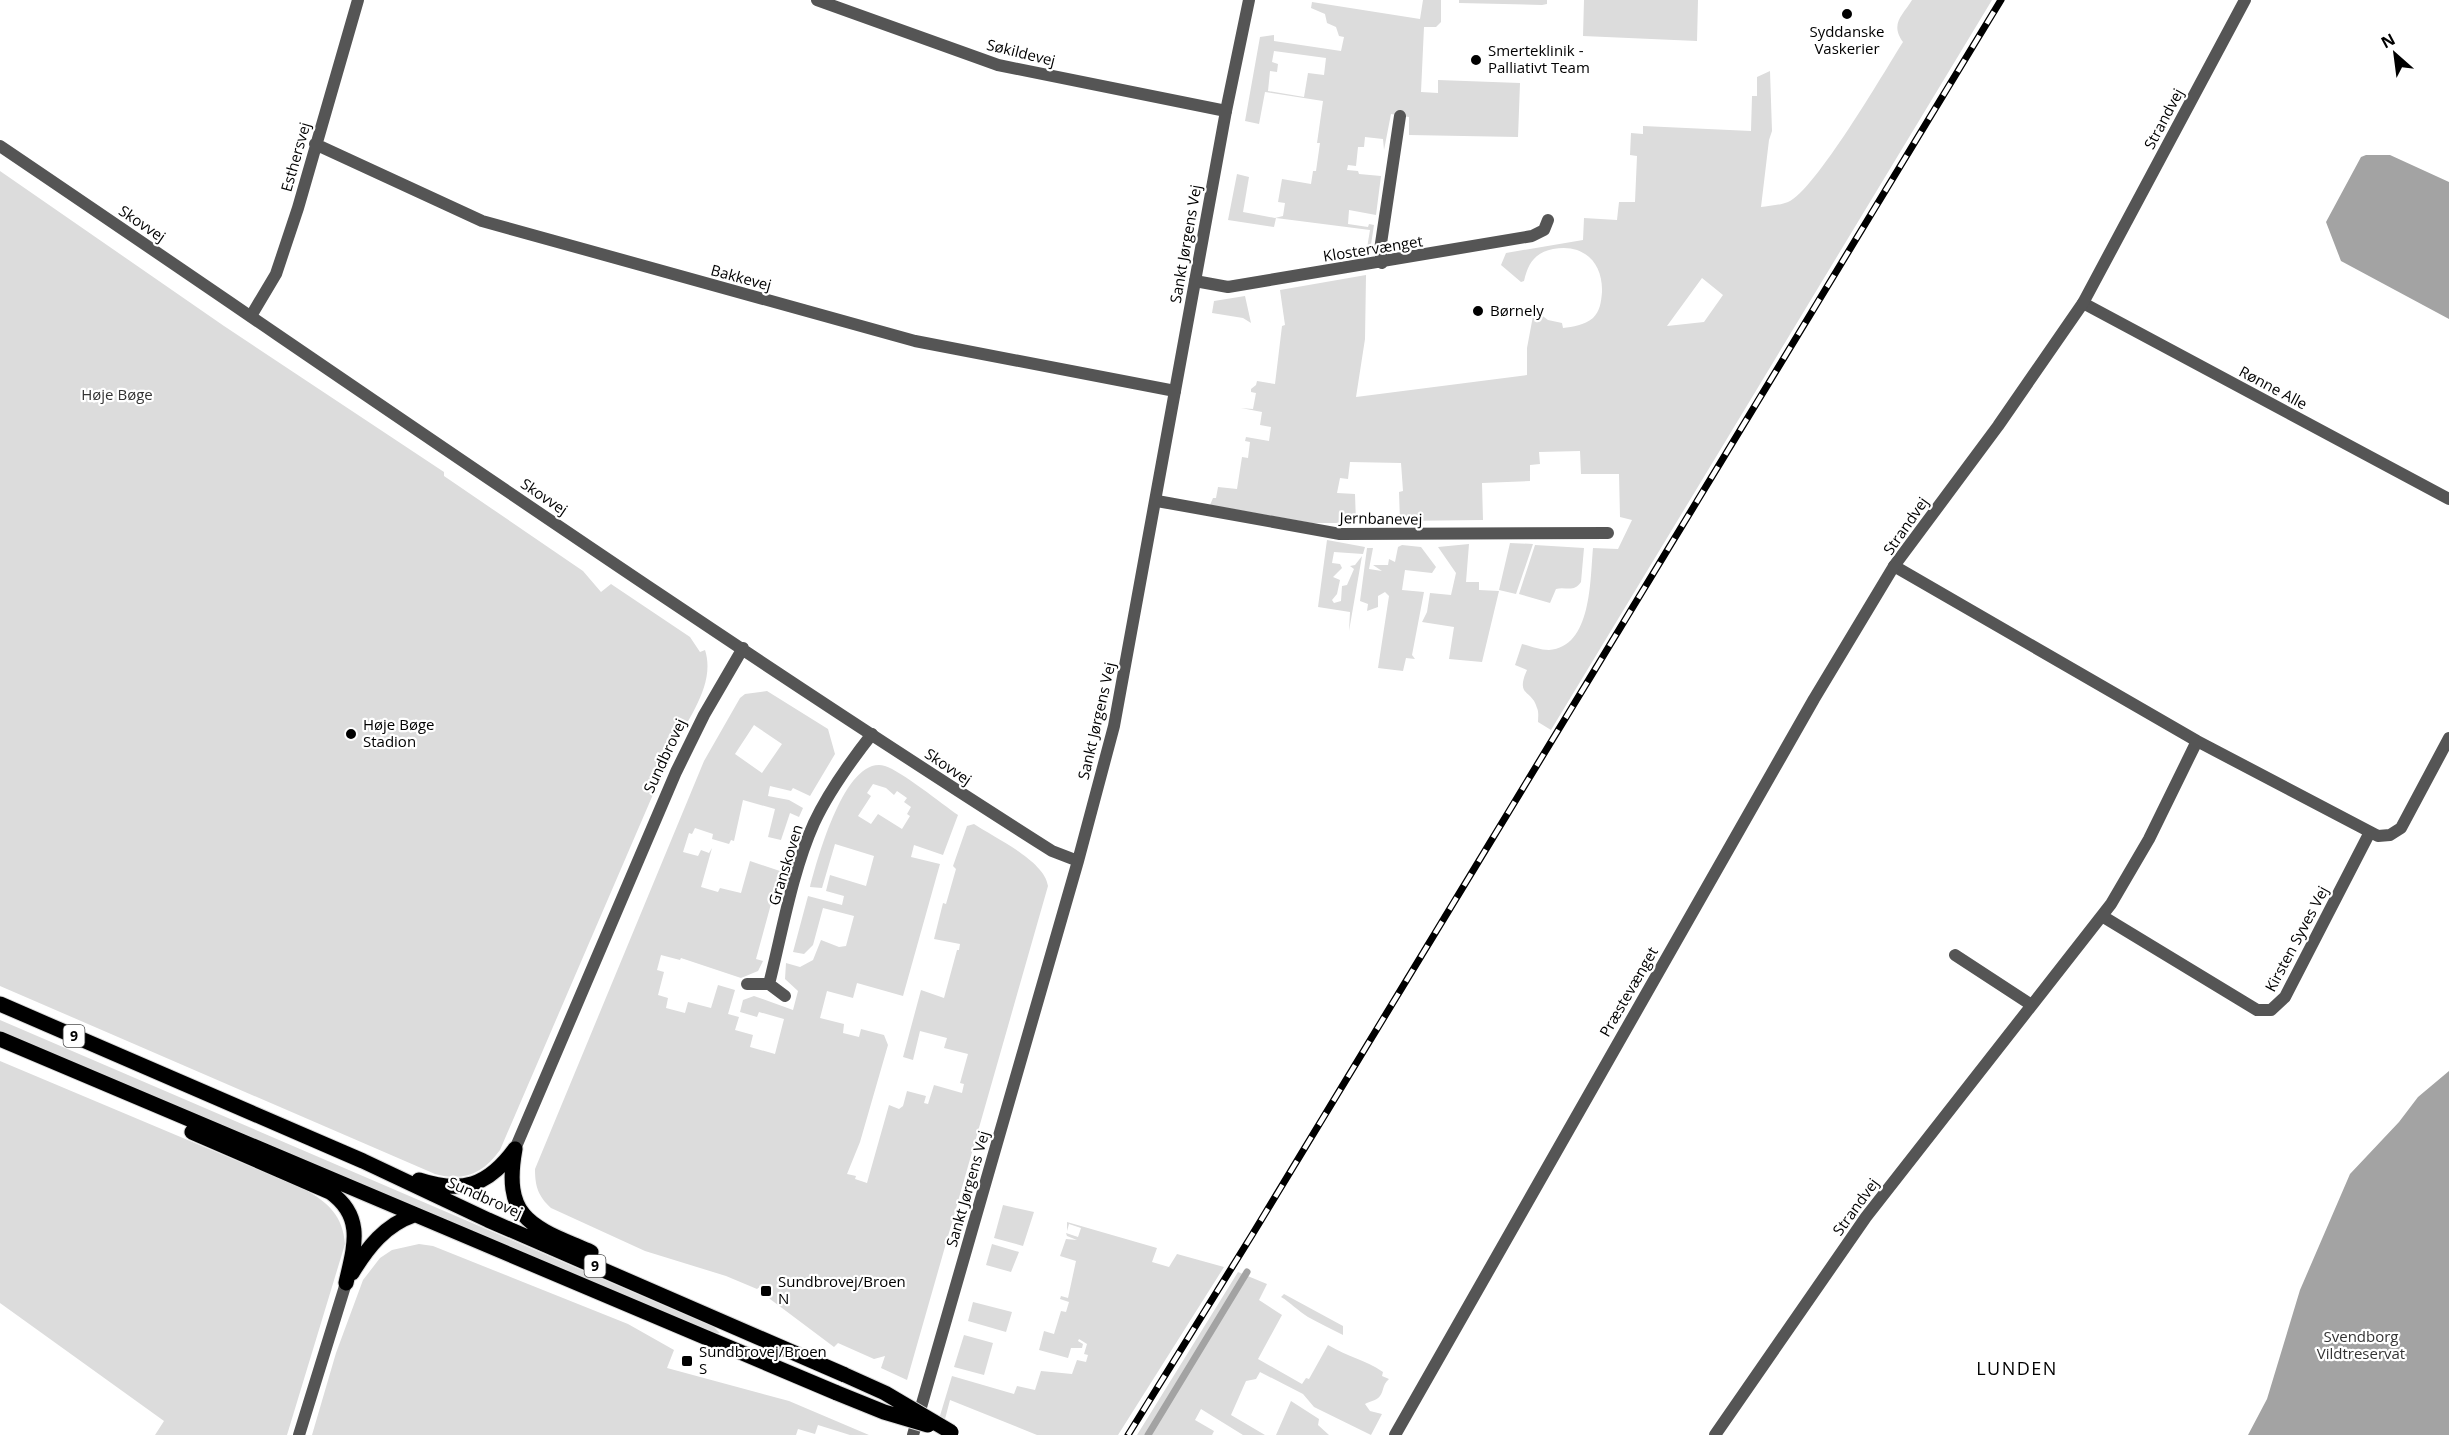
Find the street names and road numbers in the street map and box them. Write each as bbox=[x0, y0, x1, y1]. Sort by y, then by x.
street label: Søkildevej bbox=[985, 34, 1058, 70]
street label: Strandvej bbox=[2139, 85, 2187, 152]
street label: Esthersvej bbox=[276, 120, 314, 194]
street label: Sankt Jørgens Vej bbox=[1165, 183, 1205, 305]
street label: Skovvej bbox=[115, 200, 170, 246]
street label: Klostervænget bbox=[1322, 230, 1424, 266]
street label: Bakkevej bbox=[709, 259, 774, 295]
street label: Rønne Alle bbox=[2236, 361, 2311, 413]
street label: Skovvej bbox=[517, 473, 572, 519]
street label: Strandvej bbox=[1878, 493, 1932, 558]
street label: Jernbanevej bbox=[1338, 507, 1422, 529]
street label: Sankt Jørgens Vej bbox=[1073, 660, 1119, 782]
street label: Sundbrovej bbox=[638, 715, 690, 796]
street label: Skovvej bbox=[921, 743, 976, 789]
street label: Granskoven bbox=[763, 822, 807, 908]
street label: Kirsten Syves Vej bbox=[2260, 882, 2332, 995]
street label: Præstevænget bbox=[1594, 943, 1662, 1040]
road number: 9 bbox=[64, 1025, 84, 1047]
street label: Sankt Jørgens Vej bbox=[941, 1128, 993, 1249]
street label: Sundbrovej bbox=[445, 1172, 526, 1222]
street label: Strandvej bbox=[1828, 1174, 1883, 1239]
road number: 9 bbox=[584, 1255, 606, 1277]

